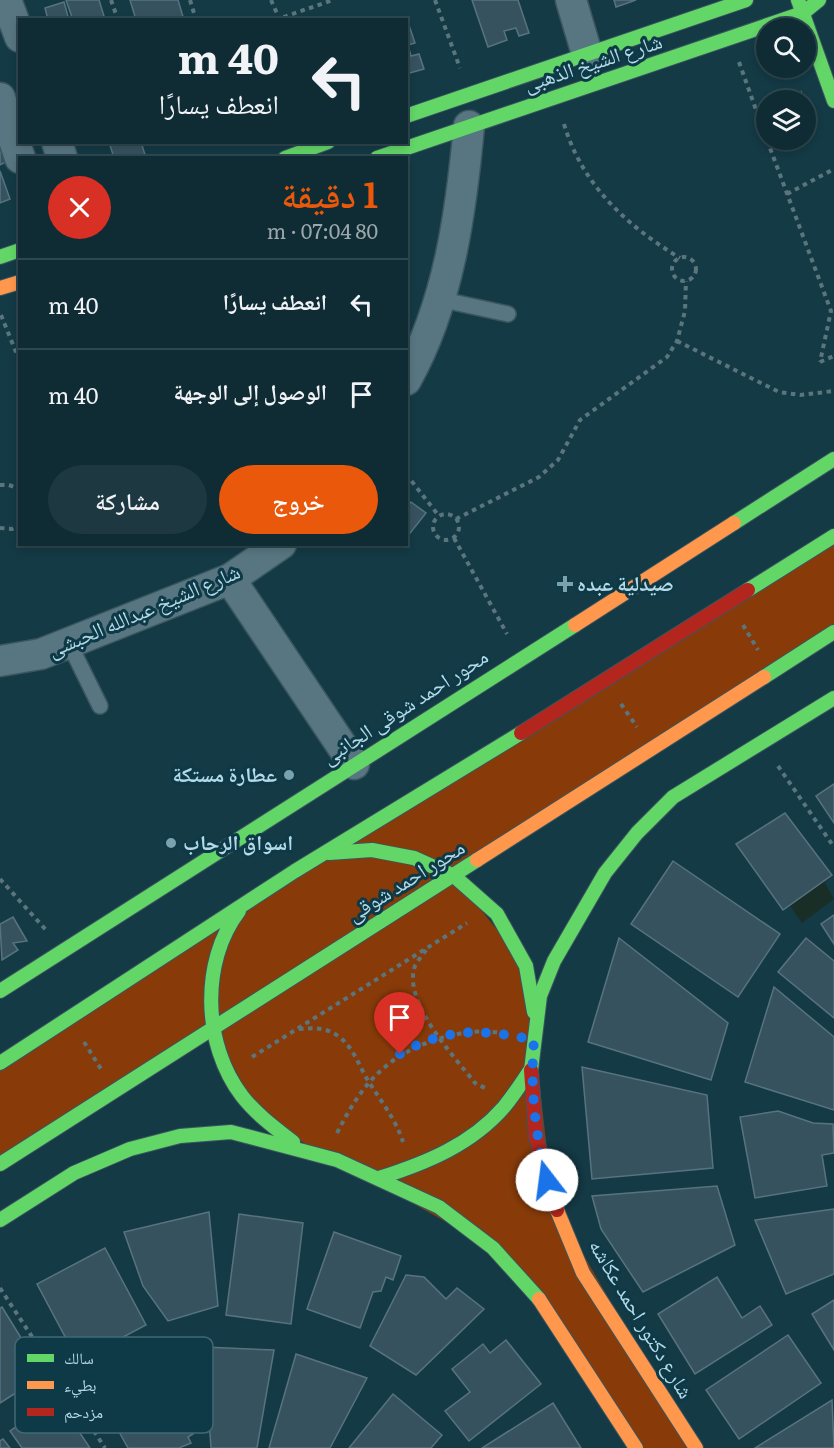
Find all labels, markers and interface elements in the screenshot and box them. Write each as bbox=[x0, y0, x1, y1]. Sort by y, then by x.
map controls bbox=[756, 18, 816, 150]
button: search bbox=[756, 18, 816, 78]
street label: شارع الشيخ الذهبى bbox=[519, 24, 665, 98]
text: 40 m bbox=[178, 25, 279, 87]
icon: left bbox=[300, 42, 378, 120]
text: انعطف يسارًا bbox=[159, 82, 279, 122]
button: layers bbox=[756, 90, 816, 150]
text: 1 دقيقة bbox=[281, 166, 378, 219]
button: close bbox=[48, 176, 111, 239]
text: 80 m · 07:04 bbox=[267, 215, 378, 245]
text: انعطف يسارًا bbox=[223, 284, 327, 317]
text: 40 m bbox=[48, 288, 99, 321]
icon: left bbox=[345, 288, 378, 321]
text: الوصول إلى الوجهة bbox=[174, 374, 327, 407]
text: 40 m bbox=[48, 378, 99, 411]
icon: arrive bbox=[345, 378, 378, 411]
button: مشاركة bbox=[48, 465, 207, 534]
button: خروج bbox=[219, 465, 378, 534]
street label: شارع الشيخ عبدالله الحبشى bbox=[42, 554, 244, 663]
place label: صيدلية عبده bbox=[577, 566, 674, 597]
marker: صيدلية عبده bbox=[558, 577, 572, 591]
street label: محور احمد شوقى الجانبى bbox=[314, 639, 493, 770]
place label: عطارة مستكة bbox=[173, 757, 277, 788]
marker: عطارة مستكة bbox=[282, 768, 296, 782]
place label: اسواق الرحاب bbox=[183, 825, 293, 856]
street label: محور احمد شوقى bbox=[340, 830, 470, 927]
marker: اسواق الرحاب bbox=[164, 836, 178, 850]
pin bbox=[374, 992, 425, 1054]
icon: arrive bbox=[383, 1001, 416, 1034]
position arrow bbox=[515, 1148, 579, 1212]
street label: شارع دكتور احمد عكاشه bbox=[583, 1232, 703, 1403]
legend bbox=[15, 1337, 213, 1433]
text: سالك bbox=[64, 1345, 94, 1369]
text: بطيء bbox=[64, 1372, 96, 1398]
text: مزدحم bbox=[64, 1399, 103, 1423]

